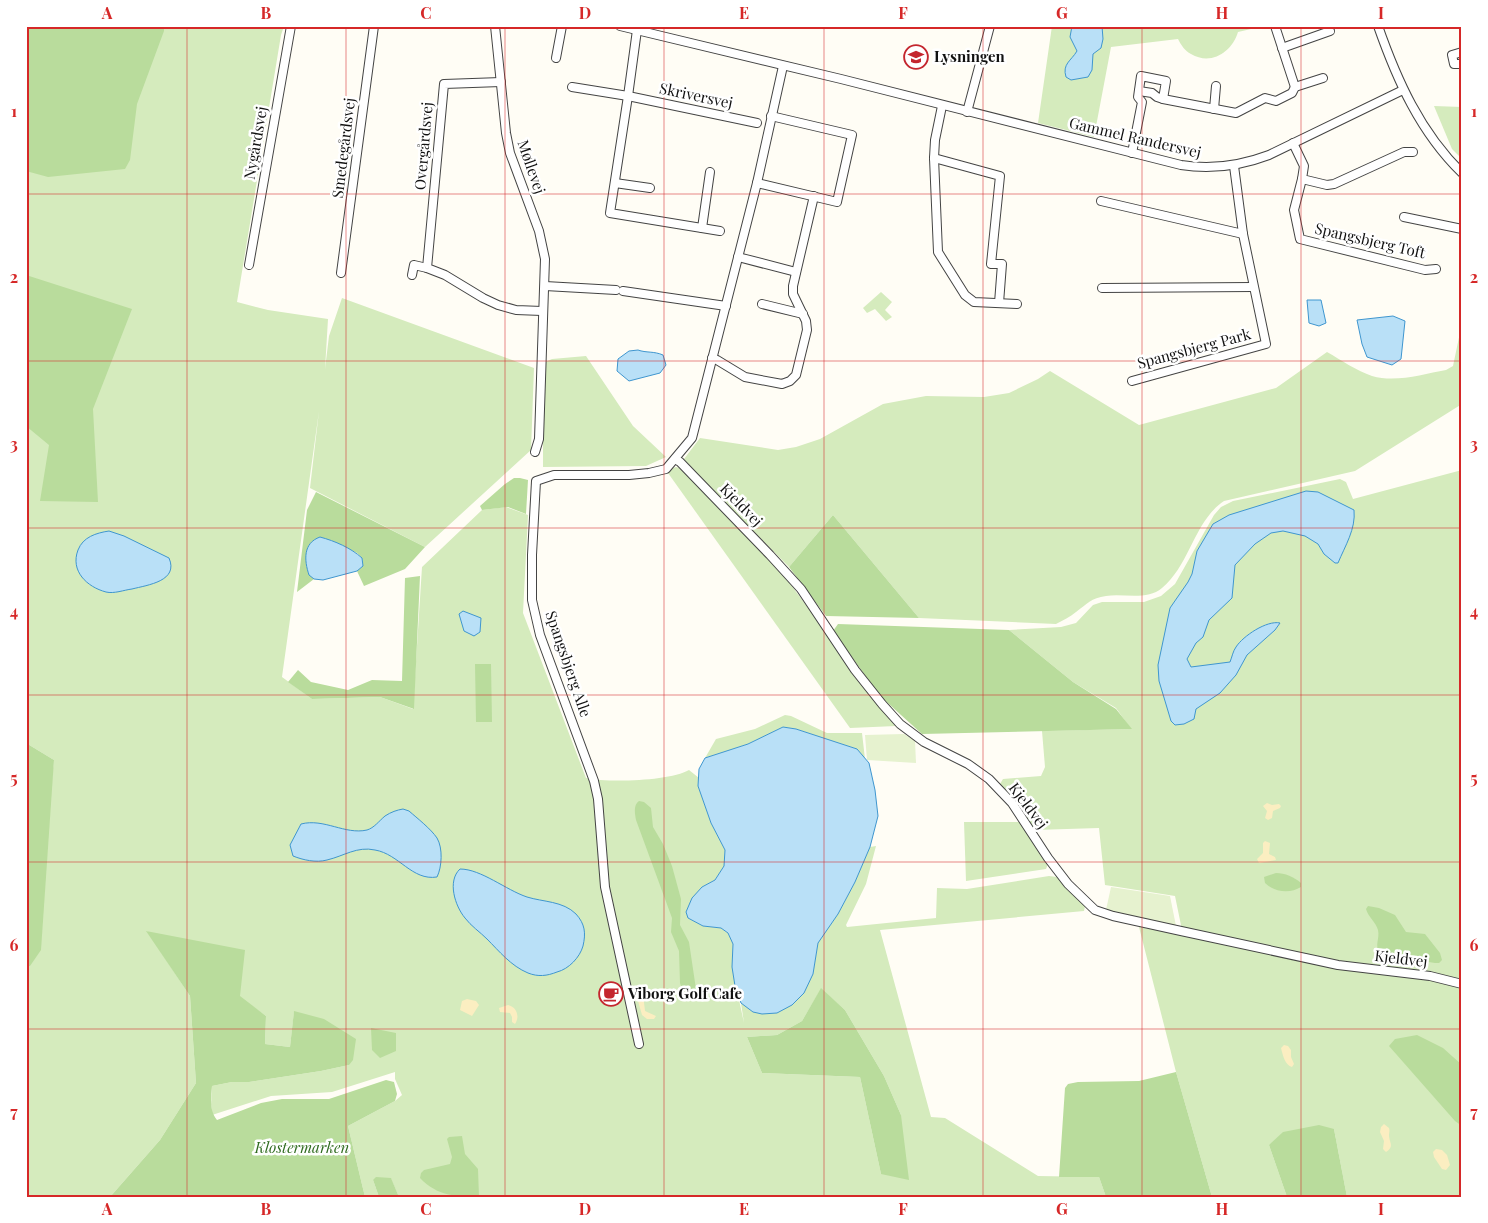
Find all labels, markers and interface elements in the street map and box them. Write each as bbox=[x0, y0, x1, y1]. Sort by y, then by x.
text: A bbox=[101, 2, 113, 23]
text: B bbox=[261, 2, 272, 23]
text: C bbox=[420, 2, 432, 23]
text: D bbox=[579, 2, 591, 23]
text: E bbox=[739, 2, 749, 23]
text: F bbox=[898, 2, 908, 23]
text: G bbox=[1056, 2, 1068, 23]
text: H bbox=[1216, 2, 1229, 23]
text: I bbox=[1378, 2, 1384, 23]
school or university icon: Lysningen bbox=[903, 44, 929, 70]
place label: Lysningen bbox=[934, 46, 1005, 66]
street label: Skriversvej bbox=[658, 78, 735, 113]
street label: Smedegårdsvej bbox=[327, 96, 359, 199]
text: 1 bbox=[11, 100, 17, 121]
text: 1 bbox=[1471, 100, 1477, 121]
street label: Overgårdsvej bbox=[409, 101, 437, 191]
street label: Nygårdsvej bbox=[239, 105, 271, 181]
street label: Gammel Randersvej bbox=[1067, 112, 1203, 162]
street label: Møllevej bbox=[513, 137, 550, 196]
street label: Spangsbjerg Toft bbox=[1313, 218, 1428, 263]
text: 2 bbox=[10, 266, 18, 287]
text: 2 bbox=[1470, 266, 1478, 287]
street label: Spangsbjerg Park bbox=[1135, 323, 1253, 373]
text: 3 bbox=[10, 433, 18, 454]
text: 3 bbox=[1470, 433, 1478, 454]
street label: Kjeldvej bbox=[716, 478, 767, 530]
text: 4 bbox=[10, 600, 18, 621]
text: 4 bbox=[1470, 600, 1478, 621]
street label: Spangsbjerg Alle bbox=[541, 608, 596, 719]
text: 5 bbox=[10, 767, 18, 788]
text: 5 bbox=[1470, 767, 1478, 788]
street label: Kjeldvej bbox=[1005, 778, 1053, 833]
text: 6 bbox=[10, 934, 19, 955]
text: 6 bbox=[1470, 934, 1479, 955]
street label: Kjeldvej bbox=[1374, 945, 1429, 971]
cafe icon: Viborg Golf Cafe bbox=[598, 981, 624, 1007]
place label: Viborg Golf Cafe bbox=[627, 983, 743, 1003]
text: 7 bbox=[10, 1101, 18, 1122]
text: 7 bbox=[1470, 1101, 1478, 1122]
park label: Klostermarken bbox=[254, 1137, 349, 1157]
text: A bbox=[101, 1198, 113, 1219]
text: B bbox=[261, 1198, 272, 1219]
text: C bbox=[420, 1198, 432, 1219]
text: D bbox=[579, 1198, 591, 1219]
text: E bbox=[739, 1198, 749, 1219]
text: F bbox=[898, 1198, 908, 1219]
text: G bbox=[1056, 1198, 1068, 1219]
text: H bbox=[1216, 1198, 1229, 1219]
text: I bbox=[1378, 1198, 1384, 1219]

